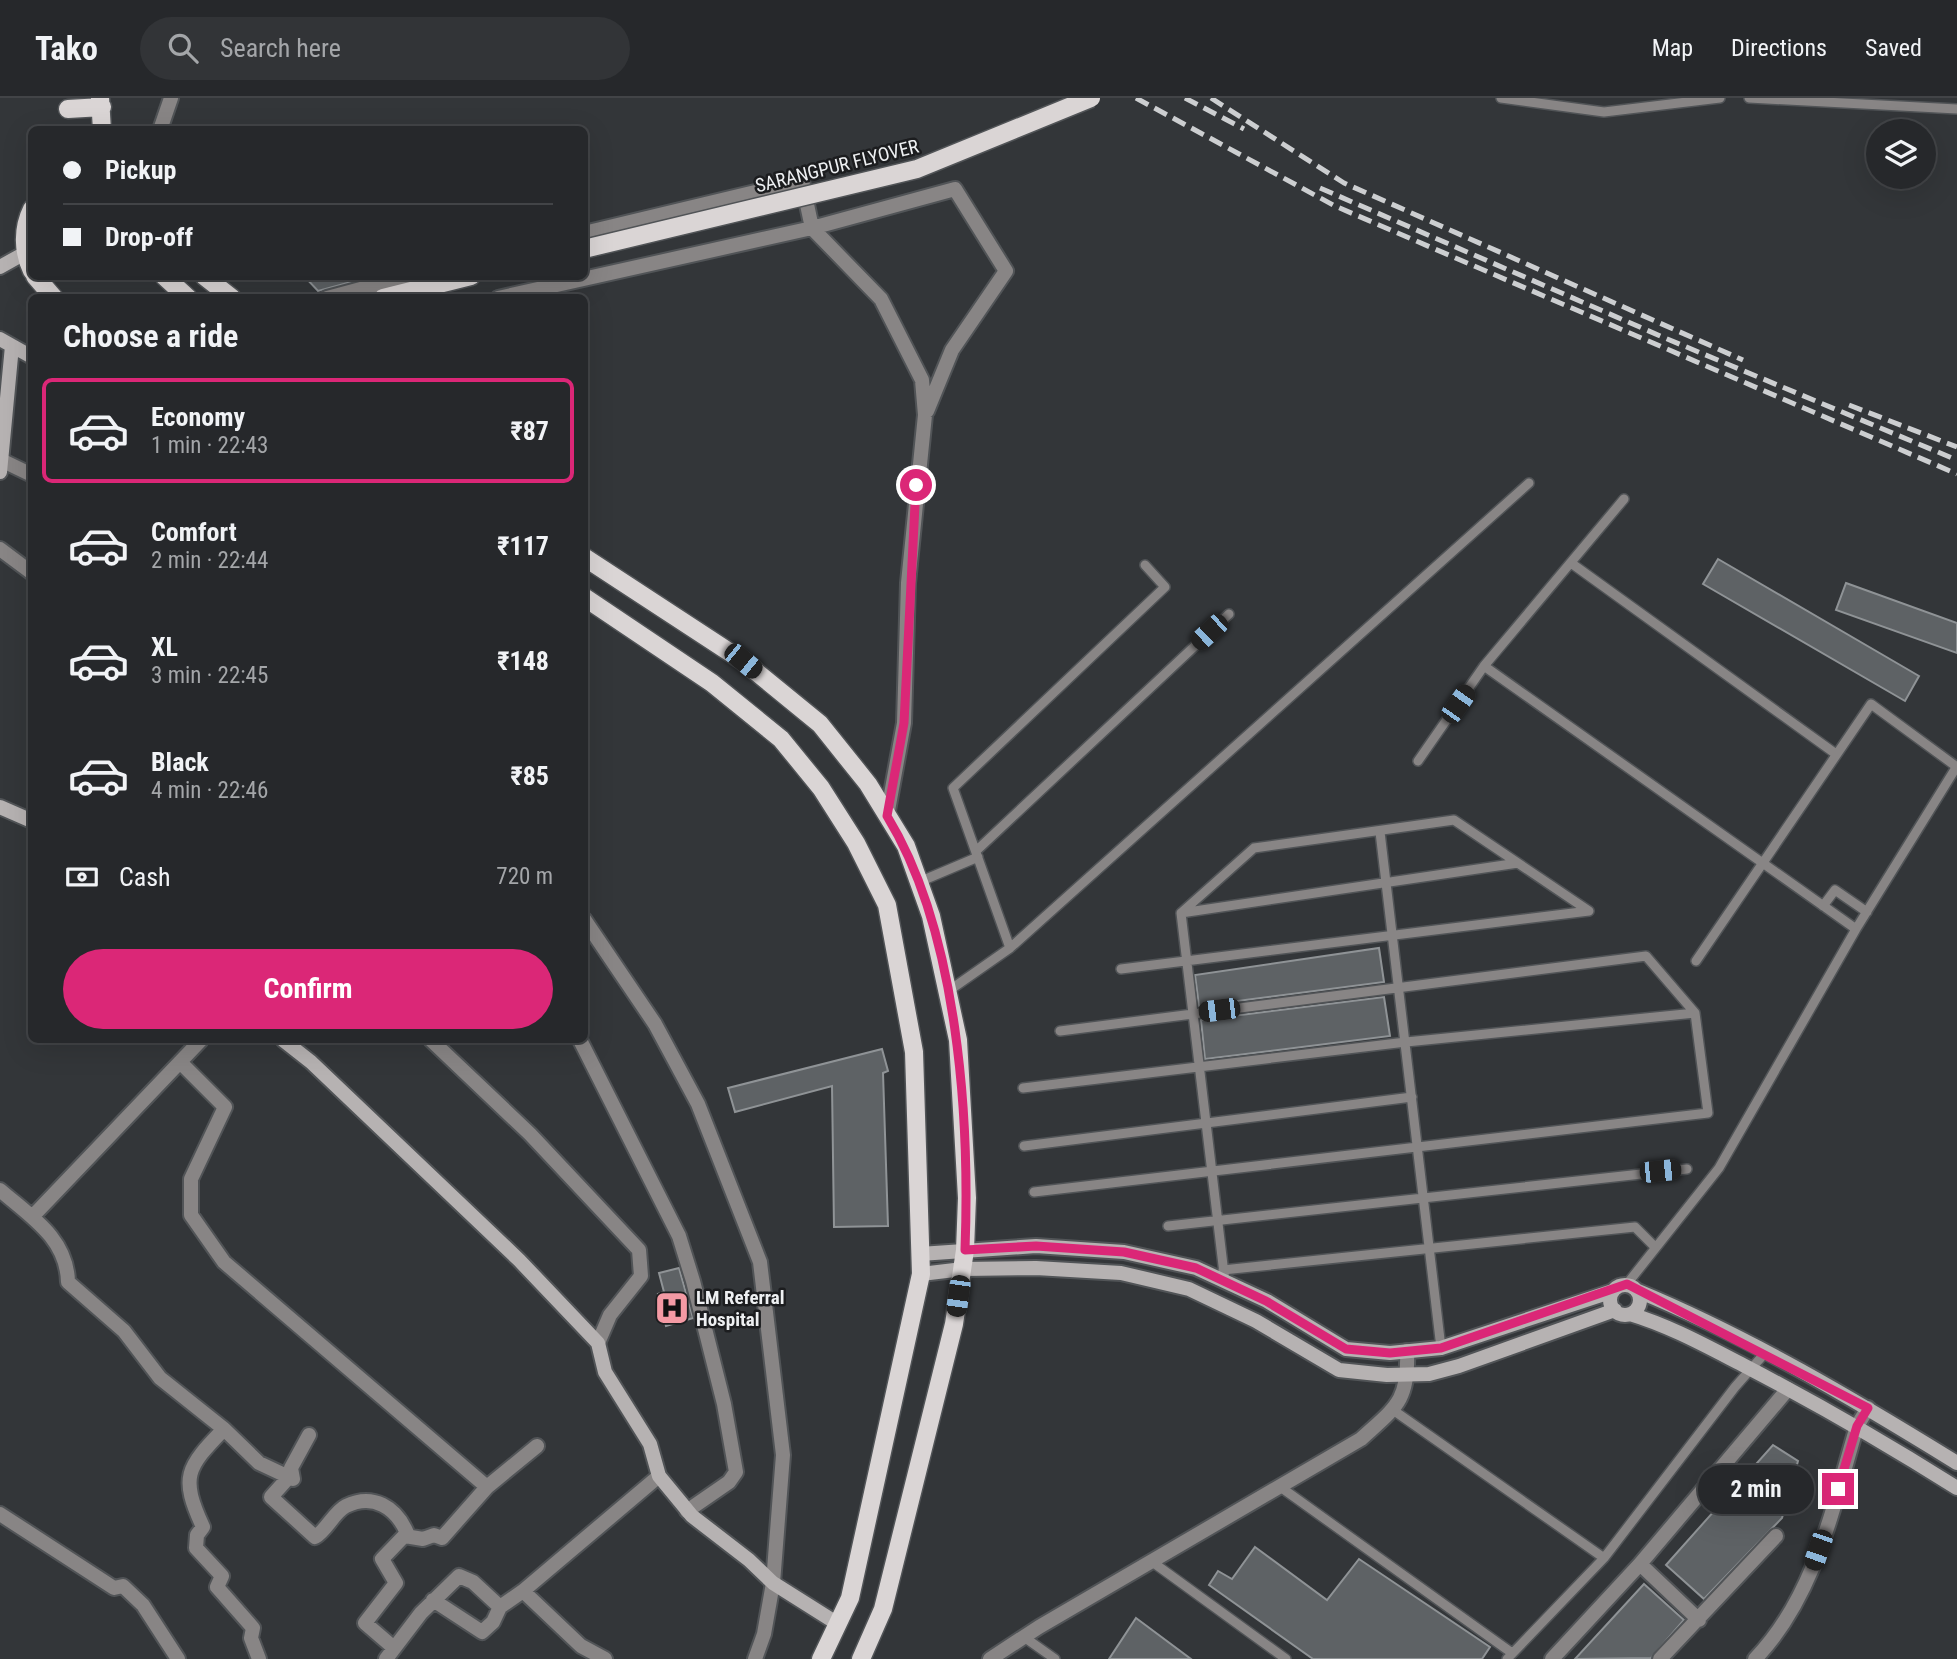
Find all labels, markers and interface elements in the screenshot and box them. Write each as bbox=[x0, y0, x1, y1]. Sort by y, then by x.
search box bbox=[140, 17, 630, 80]
text: Tako bbox=[35, 29, 98, 68]
icon: search bbox=[164, 29, 202, 67]
text: Search here bbox=[220, 33, 341, 63]
text: Map bbox=[1652, 34, 1693, 62]
text: Directions bbox=[1731, 34, 1827, 62]
text: Saved bbox=[1865, 34, 1922, 62]
map controls bbox=[1866, 119, 1936, 189]
button: layers bbox=[1866, 119, 1936, 189]
street label: SARANGPUR FLYOVER bbox=[753, 135, 921, 197]
text: Pickup bbox=[105, 155, 176, 185]
text: Drop-off bbox=[105, 222, 193, 252]
text: Choose a ride bbox=[63, 317, 238, 355]
icon: car bbox=[67, 399, 130, 462]
text: Economy bbox=[151, 402, 245, 432]
text: ₹87 bbox=[510, 416, 549, 446]
text: 1 min · 22:43 bbox=[151, 432, 268, 459]
route start bbox=[900, 469, 932, 501]
icon: car bbox=[67, 514, 130, 577]
text: Comfort bbox=[151, 517, 237, 547]
text: ₹117 bbox=[497, 531, 549, 561]
text: 2 min · 22:44 bbox=[151, 547, 268, 574]
car bbox=[1187, 610, 1232, 654]
icon: car bbox=[67, 629, 130, 692]
text: XL bbox=[151, 632, 178, 662]
car bbox=[721, 640, 766, 682]
text: ₹148 bbox=[497, 646, 549, 676]
text: 3 min · 22:45 bbox=[151, 662, 268, 689]
car bbox=[1438, 681, 1479, 727]
icon: car bbox=[67, 744, 130, 807]
text: Black bbox=[151, 747, 209, 777]
text: ₹85 bbox=[510, 761, 549, 791]
text: 4 min · 22:46 bbox=[151, 777, 268, 804]
icon: cash bbox=[63, 858, 101, 896]
text: Cash bbox=[119, 862, 171, 892]
text: 720 m bbox=[496, 863, 553, 890]
button: Confirm bbox=[63, 949, 553, 1029]
car bbox=[1197, 997, 1242, 1023]
car bbox=[1639, 1158, 1682, 1184]
car bbox=[945, 1274, 972, 1318]
place label: LM Referral Hospital bbox=[696, 1286, 785, 1331]
hospital icon: LM Referral Hospital bbox=[653, 1289, 691, 1327]
callout: 2 min bbox=[1698, 1464, 1814, 1514]
route end bbox=[1822, 1473, 1854, 1505]
text: 2 min bbox=[1730, 1476, 1782, 1503]
car bbox=[1802, 1527, 1835, 1573]

